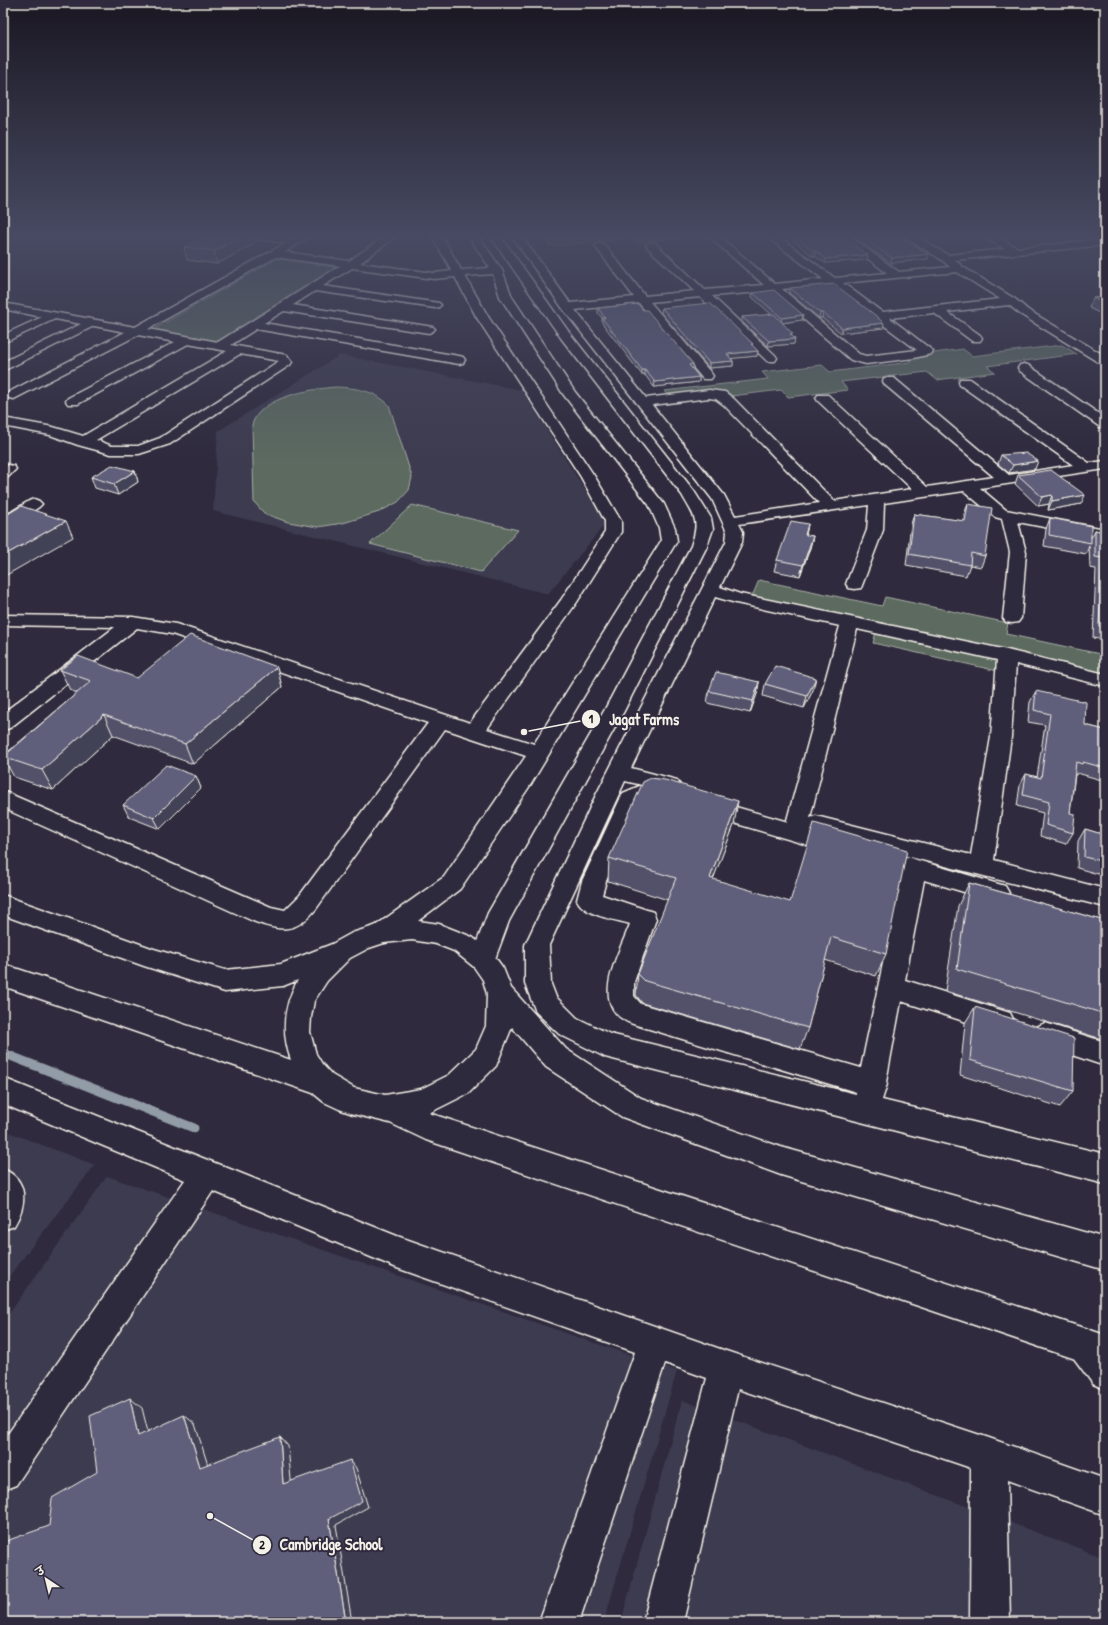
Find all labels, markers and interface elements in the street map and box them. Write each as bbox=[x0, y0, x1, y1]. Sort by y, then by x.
callout: Jagat Farms bbox=[581, 705, 687, 733]
text: Jagat Farms bbox=[609, 708, 680, 731]
text: 1 bbox=[589, 710, 594, 727]
callout: Cambridge School bbox=[252, 1531, 391, 1559]
text: Cambridge School bbox=[279, 1533, 383, 1556]
text: 2 bbox=[259, 1536, 265, 1553]
north arrow bbox=[26, 1559, 66, 1599]
text: उ bbox=[32, 1562, 49, 1579]

